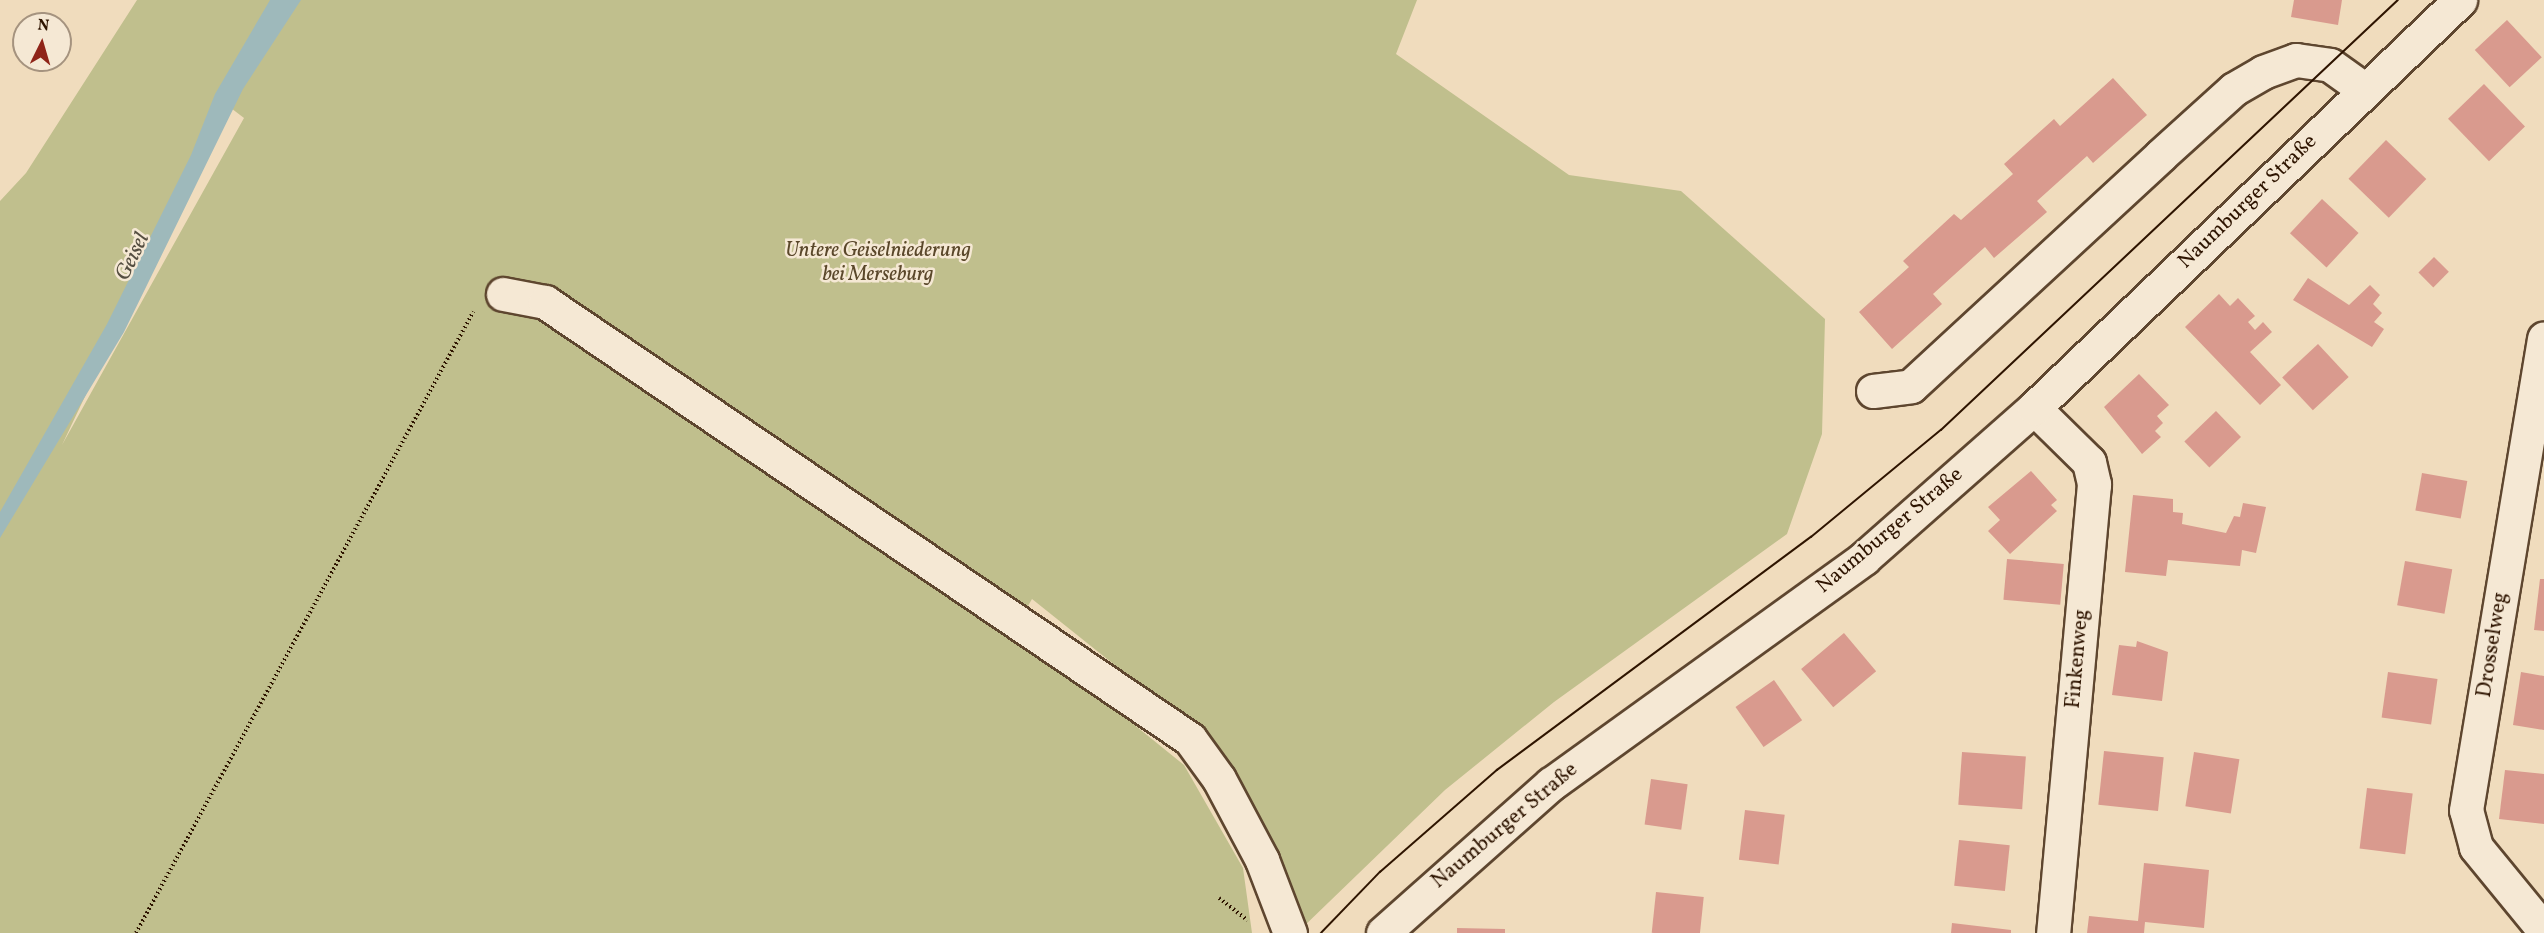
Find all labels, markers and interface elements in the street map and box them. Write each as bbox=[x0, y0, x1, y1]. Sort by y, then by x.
north arrow bbox=[12, 12, 72, 72]
text: N bbox=[37, 15, 50, 38]
street label: Naumburger Straße bbox=[2173, 129, 2323, 275]
water label: Geisel bbox=[110, 229, 156, 285]
park label: Untere Geiselniederung bei Merseburg bbox=[785, 238, 971, 288]
street label: Naumburger Straße bbox=[1812, 463, 1968, 599]
street label: Drosselweg bbox=[2472, 591, 2514, 699]
street label: Finkenweg bbox=[2061, 608, 2095, 710]
street label: Naumburger Straße bbox=[1427, 758, 1583, 894]

